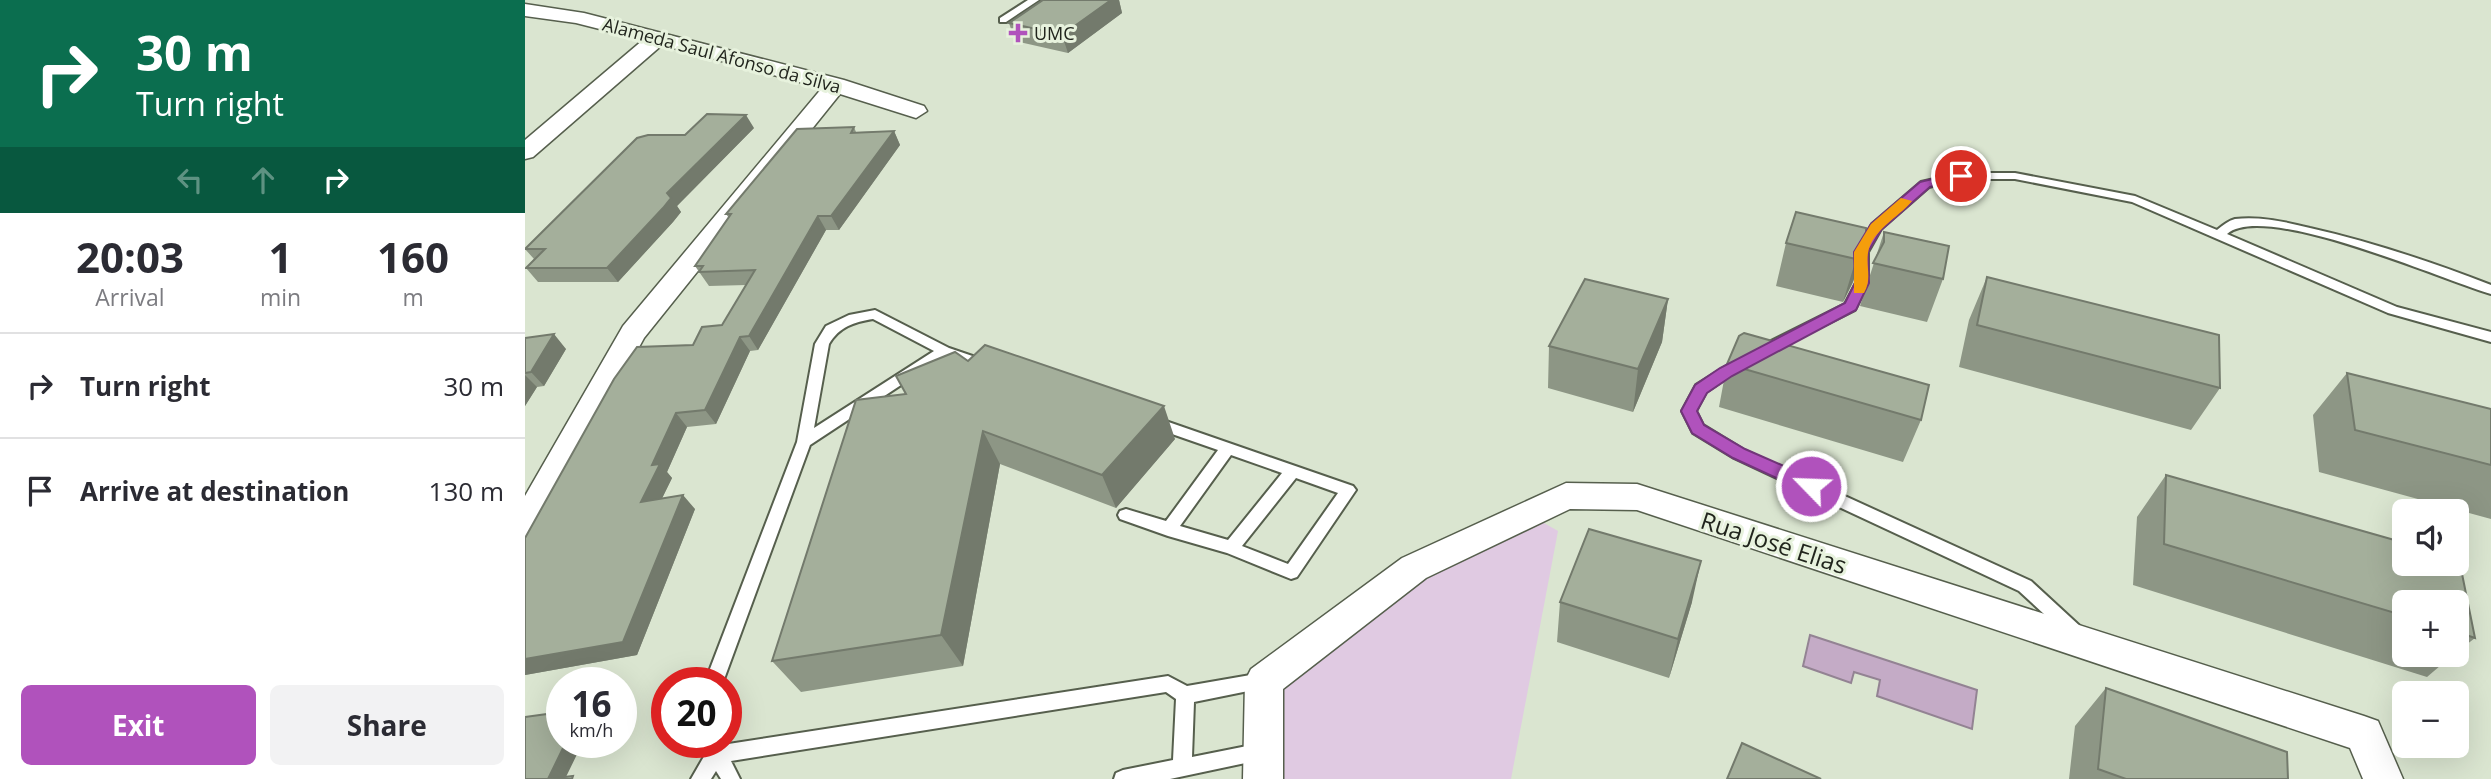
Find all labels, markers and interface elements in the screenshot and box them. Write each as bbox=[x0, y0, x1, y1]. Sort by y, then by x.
street label: Alameda Saul Afonso da Silva bbox=[600, 12, 844, 98]
text: 30 m bbox=[136, 19, 253, 85]
place label: UMC bbox=[1034, 21, 1075, 45]
marker: UMC bbox=[1008, 23, 1028, 43]
icon: right bbox=[21, 28, 112, 119]
text: Turn right bbox=[136, 82, 284, 125]
pin bbox=[1931, 146, 1991, 206]
icon: arrive bbox=[1942, 157, 1980, 195]
icon: left bbox=[171, 161, 209, 199]
icon: ahead bbox=[244, 161, 282, 199]
icon: right bbox=[317, 161, 355, 199]
text: 20:03 bbox=[76, 228, 184, 285]
text: 1 bbox=[268, 228, 293, 285]
text: 160 bbox=[377, 228, 449, 285]
text: Arrival bbox=[95, 281, 165, 313]
text: min bbox=[260, 281, 301, 313]
text: m bbox=[402, 281, 424, 313]
icon: right bbox=[21, 367, 59, 405]
text: Turn right bbox=[80, 368, 211, 404]
text: 30 m bbox=[443, 368, 504, 404]
position arrow bbox=[1774, 449, 1848, 523]
icon: arrive bbox=[21, 472, 59, 510]
text: Arrive at destination bbox=[80, 473, 349, 509]
text: 130 m bbox=[429, 473, 504, 509]
map controls bbox=[2392, 499, 2469, 758]
button: sound bbox=[2392, 499, 2469, 576]
street label: Rua José Elias bbox=[1697, 503, 1851, 581]
button: + bbox=[2392, 590, 2469, 667]
speed limit sign: 20 bbox=[651, 667, 742, 758]
text: 16 bbox=[571, 680, 612, 727]
button: − bbox=[2392, 681, 2469, 758]
button: Exit bbox=[21, 685, 256, 765]
button: Share bbox=[270, 685, 504, 765]
text: km/h bbox=[570, 718, 613, 742]

